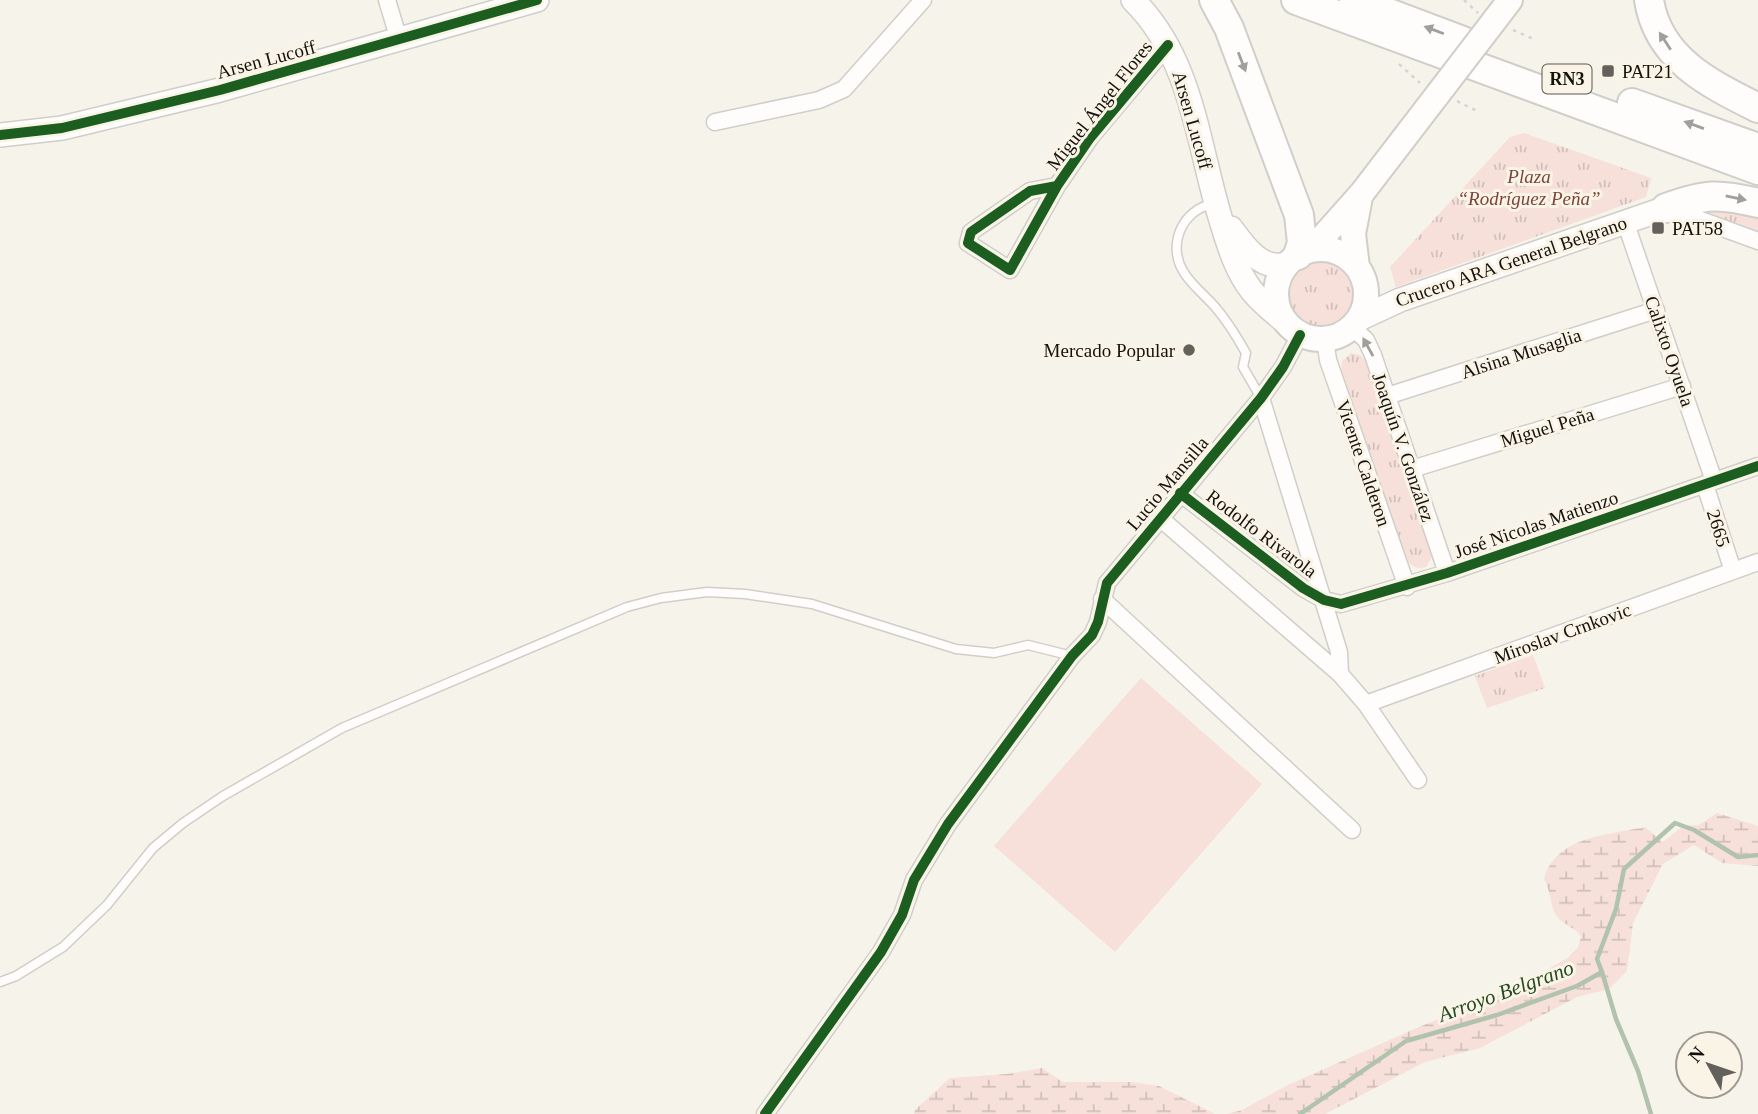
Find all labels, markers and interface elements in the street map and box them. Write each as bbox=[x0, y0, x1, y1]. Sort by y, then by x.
one-way arrow bbox=[1424, 24, 1445, 35]
one-way arrow bbox=[1658, 31, 1671, 50]
street label: Arsen Lucoff bbox=[214, 36, 319, 83]
street label: Miguel Ángel Flores bbox=[1042, 36, 1156, 174]
one-way arrow bbox=[1236, 52, 1247, 73]
place label: PAT21 bbox=[1622, 61, 1673, 82]
marker: PAT21 bbox=[1600, 63, 1616, 79]
road number: RN3 bbox=[1542, 64, 1592, 94]
street label: Arsen Lucoff bbox=[1168, 68, 1217, 172]
one-way arrow bbox=[1683, 119, 1704, 130]
park label: Plaza “Rodríguez Peña” bbox=[1457, 166, 1601, 209]
one-way arrow bbox=[1725, 193, 1747, 204]
street label: Crucero ARA General Belgrano bbox=[1393, 212, 1630, 311]
place label: PAT58 bbox=[1672, 218, 1723, 239]
marker: PAT58 bbox=[1650, 220, 1666, 236]
street label: Calixto Oyuela bbox=[1641, 293, 1698, 410]
street label: Alsina Musaglia bbox=[1458, 324, 1584, 383]
one-way arrow bbox=[1362, 338, 1374, 357]
place label: Mercado Popular bbox=[1044, 340, 1176, 361]
marker: Mercado Popular bbox=[1181, 342, 1197, 358]
street label: Joaquín V. González bbox=[1368, 370, 1439, 524]
street label: Vicente Calderon bbox=[1332, 397, 1395, 530]
street label: Miguel Peña bbox=[1498, 403, 1597, 452]
street label: Lucio Mansilla bbox=[1122, 432, 1213, 534]
street label: Rodolfo Rivarola bbox=[1202, 485, 1321, 582]
street label: José Nicolas Matienzo bbox=[1451, 487, 1621, 562]
street label: 2665 bbox=[1703, 507, 1734, 549]
street label: Miroslav Crnkovic bbox=[1491, 599, 1633, 668]
water label: Arroyo Belgrano bbox=[1433, 955, 1577, 1027]
north arrow bbox=[1674, 1030, 1744, 1100]
text: N bbox=[1684, 1042, 1709, 1066]

